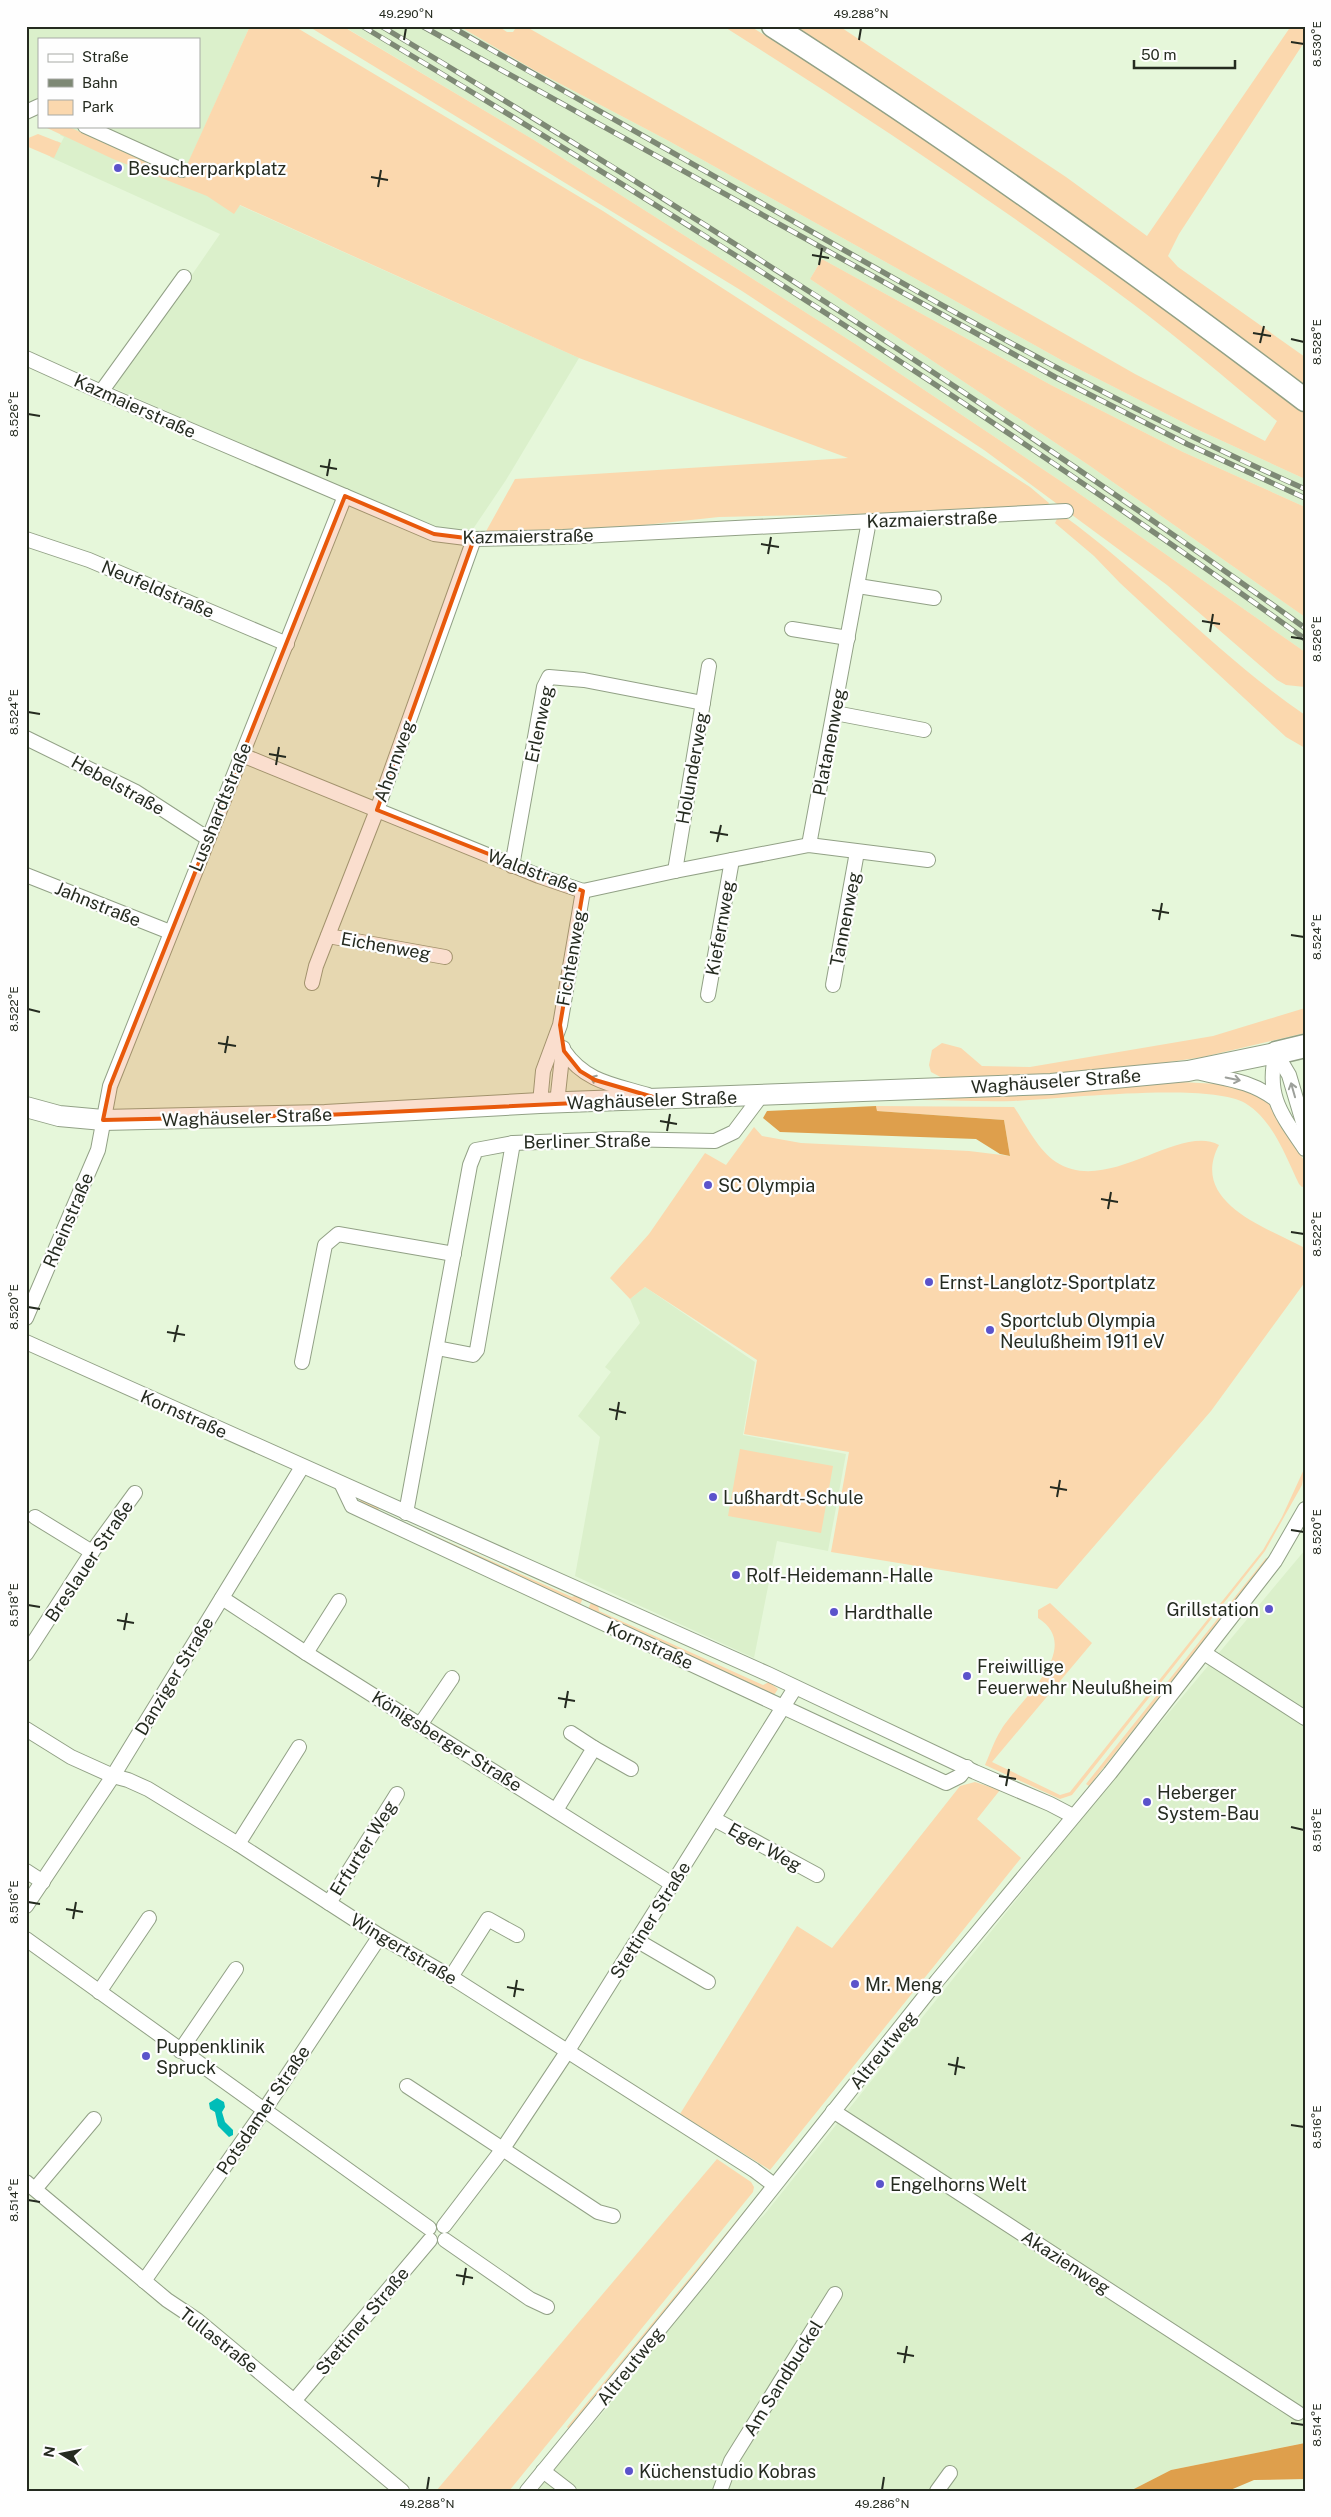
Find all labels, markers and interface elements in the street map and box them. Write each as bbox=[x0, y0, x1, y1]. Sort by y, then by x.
text: 49.290°N bbox=[379, 7, 433, 21]
text: 49.288°N bbox=[833, 7, 889, 21]
text: 8.530°E bbox=[1310, 21, 1324, 67]
legend bbox=[38, 38, 200, 128]
scale bar bbox=[1134, 38, 1235, 70]
text: 50 m bbox=[1141, 46, 1176, 63]
text: Straße bbox=[82, 48, 129, 65]
text: Bahn bbox=[82, 74, 118, 91]
text: Park bbox=[82, 98, 114, 115]
place label: Besucherparkplatz bbox=[128, 158, 286, 179]
marker: Besucherparkplatz bbox=[112, 162, 124, 174]
text: 8.528°E bbox=[1310, 319, 1324, 365]
street label: Kazmaierstraße bbox=[71, 370, 199, 442]
text: 8.526°E bbox=[7, 391, 21, 437]
street label: Kazmaierstraße bbox=[866, 506, 998, 532]
street label: Kazmaierstraße bbox=[462, 524, 594, 548]
street label: Neufeldstraße bbox=[98, 556, 218, 622]
text: 8.526°E bbox=[1310, 616, 1324, 662]
street label: Erlenweg bbox=[521, 683, 557, 765]
street label: Platanenweg bbox=[808, 686, 850, 798]
text: 8.524°E bbox=[7, 689, 21, 735]
street label: Holunderweg bbox=[672, 710, 712, 826]
street label: Ahornweg bbox=[369, 717, 419, 805]
street label: Lusshardtstraße bbox=[185, 739, 255, 875]
street label: Hebelstraße bbox=[68, 751, 168, 819]
street label: Waldstraße bbox=[485, 845, 581, 897]
street label: Tannenweg bbox=[826, 870, 864, 968]
street label: Jahnstraße bbox=[52, 877, 144, 931]
street label: Kiefernweg bbox=[701, 879, 739, 977]
street label: Fichtenweg bbox=[552, 908, 590, 1008]
text: 8.524°E bbox=[1310, 914, 1324, 960]
street label: Eichenweg bbox=[339, 928, 433, 964]
text: 8.522°E bbox=[7, 986, 21, 1032]
street label: Waghäuseler Straße bbox=[970, 1065, 1142, 1097]
one-way arrow bbox=[590, 1074, 605, 1084]
one-way arrow bbox=[1225, 1075, 1241, 1084]
one-way arrow bbox=[1288, 1082, 1298, 1098]
street label: Waghäuseler Straße bbox=[566, 1087, 738, 1113]
street label: Waghäuseler Straße bbox=[161, 1104, 333, 1130]
street label: Berliner Straße bbox=[523, 1129, 651, 1153]
street label: Rheinstraße bbox=[39, 1169, 97, 1271]
place label: SC Olympia bbox=[718, 1175, 815, 1196]
marker: SC Olympia bbox=[702, 1179, 714, 1191]
text: 8.522°E bbox=[1310, 1211, 1324, 1257]
place label: Ernst-Langlotz-Sportplatz bbox=[939, 1272, 1155, 1293]
marker: Ernst-Langlotz-Sportplatz bbox=[923, 1276, 935, 1288]
text: 8.520°E bbox=[7, 1284, 21, 1330]
place label: Sportclub Olympia Neulußheim 1911 eV bbox=[1000, 1310, 1165, 1352]
marker: Sportclub Olympia Neulußheim 1911 eV bbox=[984, 1324, 996, 1336]
street label: Kornstraße bbox=[137, 1386, 231, 1442]
place label: Lußhardt-Schule bbox=[723, 1487, 863, 1508]
marker: Lußhardt-Schule bbox=[707, 1491, 719, 1503]
street label: Breslauer Straße bbox=[41, 1496, 137, 1626]
text: 8.520°E bbox=[1310, 1509, 1324, 1555]
place label: Rolf-Heidemann-Halle bbox=[746, 1565, 933, 1586]
marker: Rolf-Heidemann-Halle bbox=[730, 1569, 742, 1581]
text: 8.518°E bbox=[7, 1583, 21, 1627]
place label: Grillstation bbox=[1166, 1599, 1259, 1620]
place label: Hardthalle bbox=[844, 1602, 933, 1623]
marker: Grillstation bbox=[1263, 1603, 1275, 1615]
marker: Hardthalle bbox=[828, 1606, 840, 1618]
street label: Danziger Straße bbox=[130, 1613, 218, 1739]
street label: Kornstraße bbox=[603, 1617, 697, 1673]
place label: Freiwillige Feuerwehr Neulußheim bbox=[977, 1656, 1173, 1698]
marker: Freiwillige Feuerwehr Neulußheim bbox=[961, 1670, 973, 1682]
street label: Königsberger Straße bbox=[368, 1686, 526, 1796]
place label: Heberger System-Bau bbox=[1157, 1782, 1259, 1824]
marker: Heberger System-Bau bbox=[1141, 1796, 1153, 1808]
street label: Erfurter Weg bbox=[325, 1797, 401, 1899]
text: 8.518°E bbox=[1310, 1808, 1324, 1852]
street label: Eger Weg bbox=[725, 1818, 805, 1876]
street label: Stettiner Straße bbox=[606, 1858, 694, 1982]
text: 8.516°E bbox=[7, 1880, 21, 1924]
street label: Wingertstraße bbox=[347, 1909, 461, 1989]
place label: Mr. Meng bbox=[865, 1974, 943, 1995]
marker: Mr. Meng bbox=[849, 1978, 861, 1990]
street label: Altreutweg bbox=[845, 2007, 921, 2093]
place label: Puppenklinik Spruck bbox=[156, 2036, 265, 2078]
street label: Potsdamer Straße bbox=[212, 2041, 314, 2179]
marker: Puppenklinik Spruck bbox=[140, 2050, 152, 2062]
text: 8.516°E bbox=[1310, 2105, 1324, 2149]
place label: Engelhorns Welt bbox=[890, 2174, 1027, 2195]
text: 8.514°E bbox=[7, 2178, 21, 2222]
marker: Engelhorns Welt bbox=[874, 2178, 886, 2190]
street label: Akazienweg bbox=[1018, 2226, 1114, 2298]
street label: Stettiner Straße bbox=[311, 2263, 413, 2379]
street label: Tullastraße bbox=[175, 2303, 263, 2377]
street label: Am Sandbuckel bbox=[739, 2316, 827, 2440]
street label: Altreutweg bbox=[592, 2323, 668, 2409]
text: 8.514°E bbox=[1310, 2403, 1324, 2447]
north arrow bbox=[38, 2430, 88, 2480]
text: N bbox=[40, 2445, 58, 2459]
place label: Küchenstudio Kobras bbox=[639, 2461, 816, 2482]
marker: Küchenstudio Kobras bbox=[623, 2465, 635, 2477]
text: 49.288°N bbox=[399, 2497, 455, 2511]
text: 49.286°N bbox=[855, 2497, 909, 2511]

